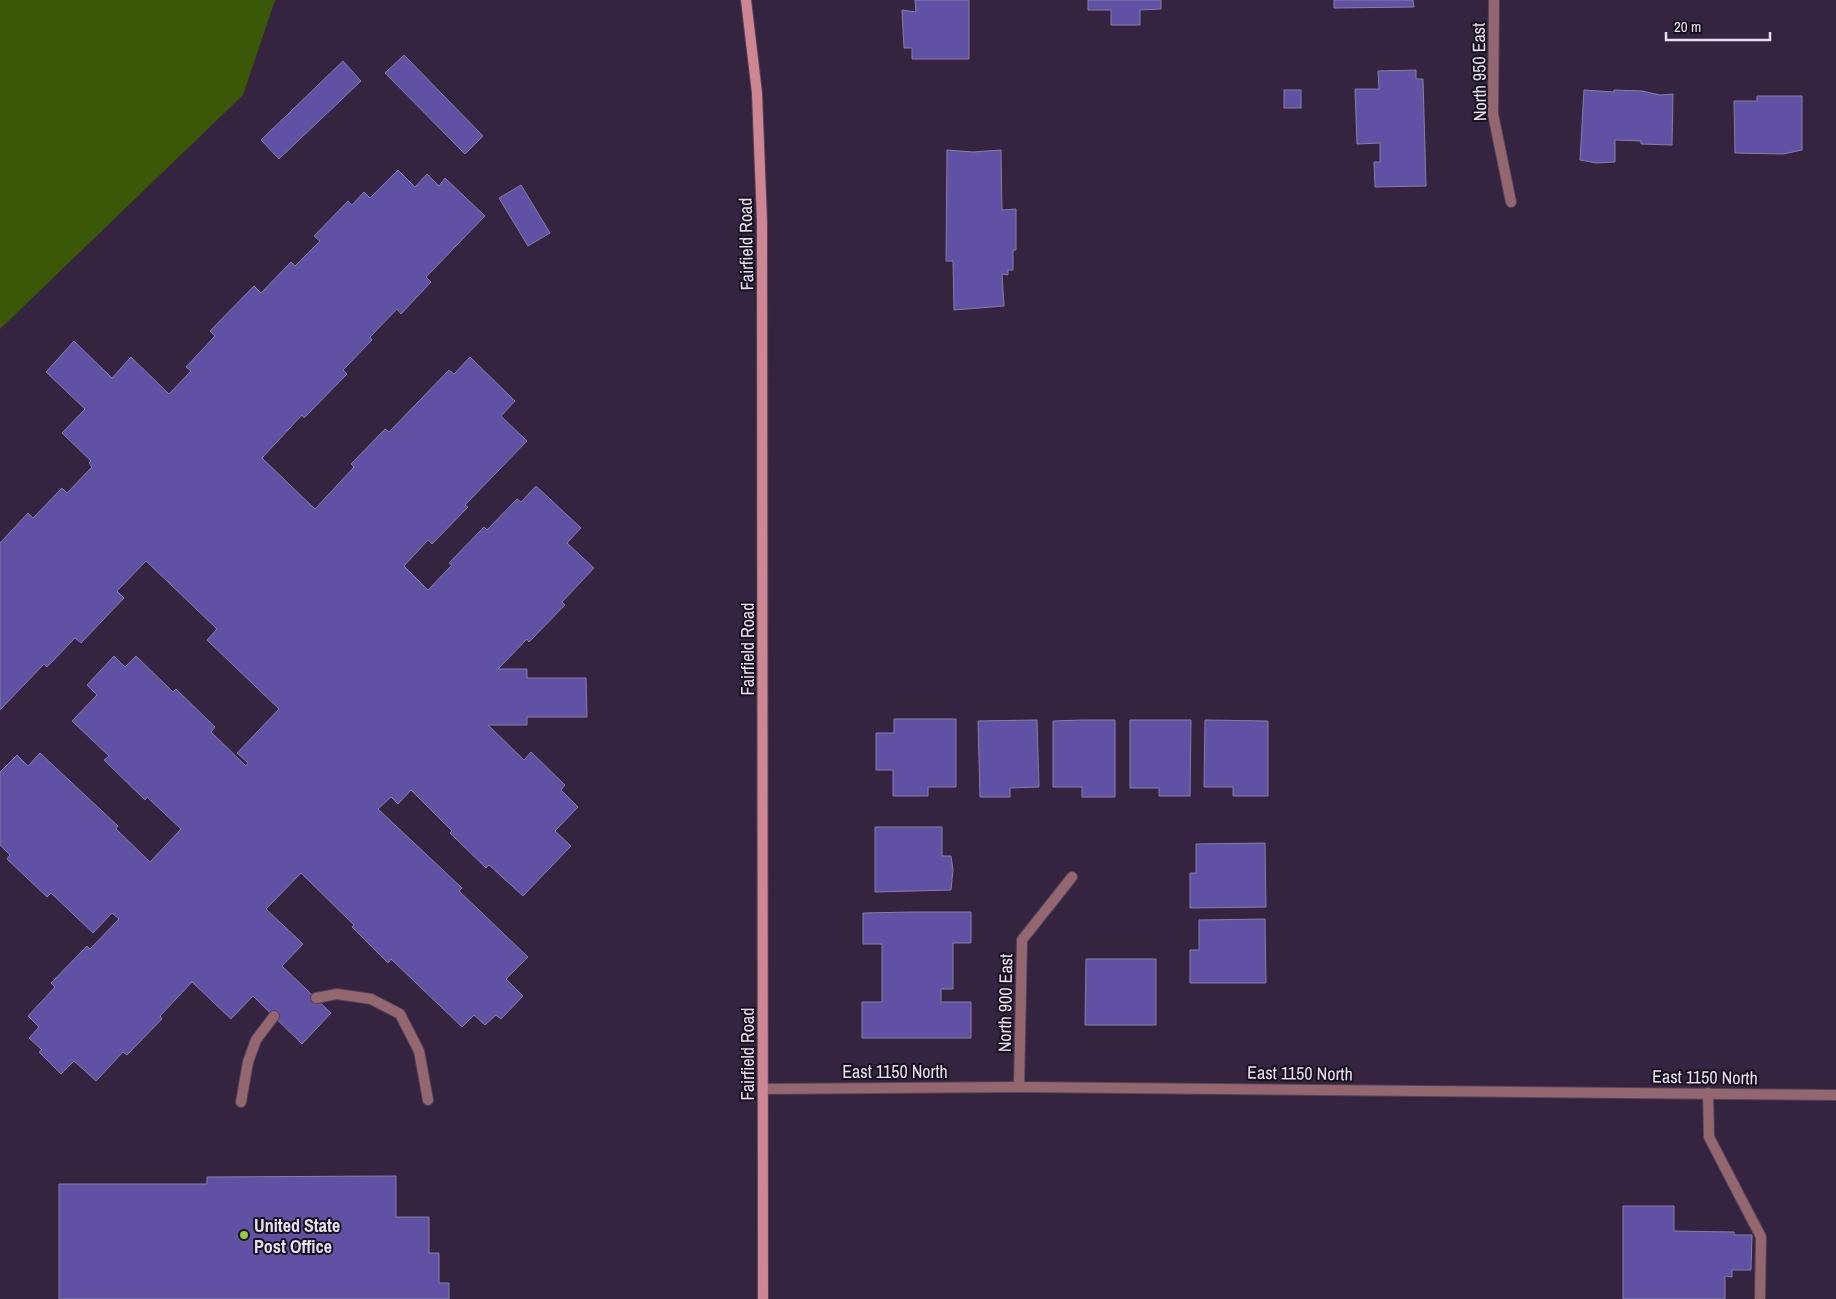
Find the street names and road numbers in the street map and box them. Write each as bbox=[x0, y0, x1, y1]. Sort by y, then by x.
street label: North 950 East bbox=[1466, 23, 1492, 121]
street label: Fairfield Road bbox=[733, 197, 759, 291]
street label: Fairfield Road bbox=[735, 603, 760, 695]
street label: North 900 East bbox=[992, 954, 1018, 1052]
street label: Fairfield Road bbox=[735, 1008, 760, 1100]
street label: East 1150 North bbox=[842, 1059, 948, 1084]
street label: East 1150 North bbox=[1247, 1060, 1353, 1086]
street label: East 1150 North bbox=[1652, 1064, 1758, 1090]

